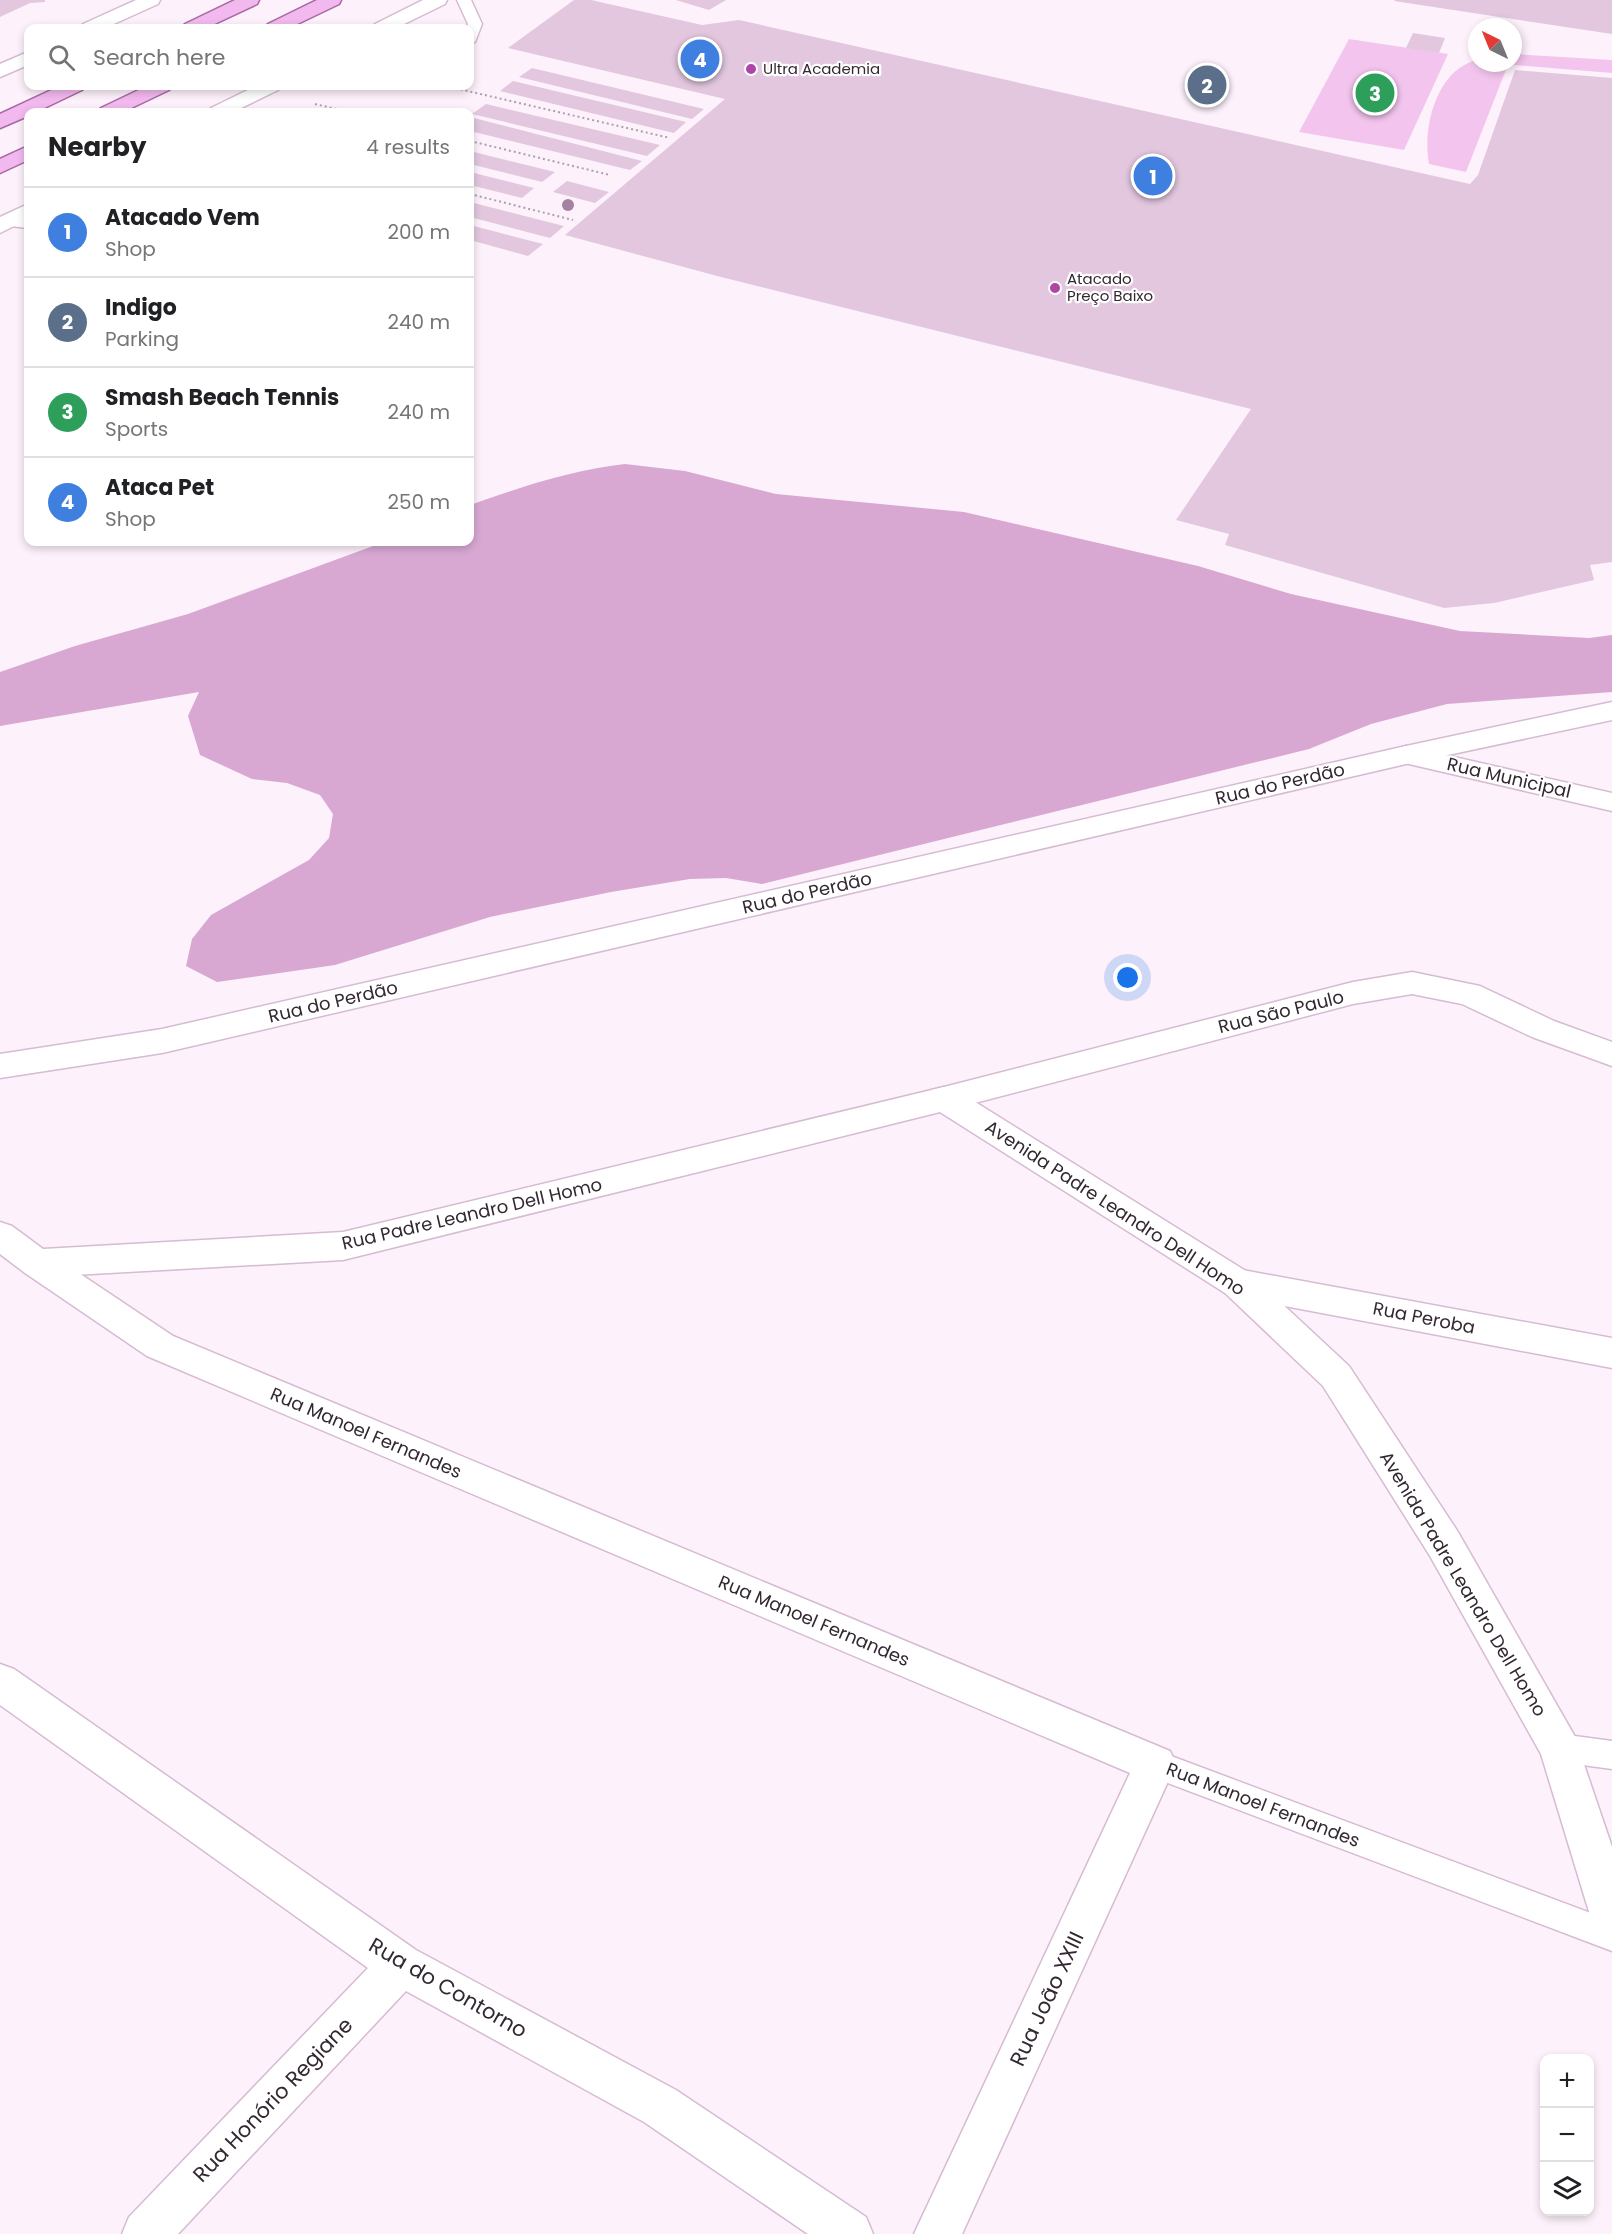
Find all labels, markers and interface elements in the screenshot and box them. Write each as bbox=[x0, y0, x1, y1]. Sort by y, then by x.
north arrow bbox=[1468, 18, 1522, 72]
search box bbox=[24, 24, 474, 90]
pin: 4 bbox=[680, 36, 720, 82]
icon: search bbox=[45, 41, 78, 74]
text: Search here bbox=[93, 42, 226, 73]
place label: Ultra Academia bbox=[763, 58, 880, 79]
marker: Ultra Academia bbox=[744, 62, 758, 76]
pin: 2 bbox=[1188, 62, 1226, 107]
pin: 3 bbox=[1356, 70, 1394, 116]
text: Nearby bbox=[48, 129, 146, 165]
text: 4 results bbox=[366, 133, 450, 161]
pin: 1 bbox=[1134, 154, 1172, 198]
text: Atacado Vem bbox=[105, 202, 260, 233]
text: 1 bbox=[64, 218, 71, 246]
text: 200 m bbox=[387, 218, 450, 246]
text: Shop bbox=[105, 235, 156, 263]
place label: Atacado Preço Baixo bbox=[1067, 268, 1153, 306]
marker: Atacado Preço Baixo bbox=[1048, 281, 1062, 295]
text: Indigo bbox=[105, 292, 177, 323]
text: 2 bbox=[62, 308, 73, 336]
text: 240 m bbox=[387, 308, 450, 336]
text: Parking bbox=[105, 325, 179, 353]
text: Smash Beach Tennis bbox=[105, 382, 339, 413]
text: 3 bbox=[61, 398, 74, 426]
text: 240 m bbox=[387, 398, 450, 426]
text: Sports bbox=[105, 415, 168, 443]
text: Ataca Pet bbox=[105, 472, 214, 503]
text: 4 bbox=[61, 488, 74, 516]
text: 250 m bbox=[387, 488, 450, 516]
text: Shop bbox=[105, 505, 156, 533]
street label: Rua Municipal bbox=[1445, 751, 1574, 804]
street label: Rua do Perdão bbox=[1213, 756, 1347, 811]
street label: Rua do Perdão bbox=[740, 865, 874, 920]
your location bbox=[1113, 963, 1142, 992]
street label: Rua do Perdão bbox=[266, 974, 400, 1029]
street label: Rua São Paulo bbox=[1215, 984, 1346, 1039]
street label: Avenida Padre Leandro Dell Homo bbox=[980, 1114, 1250, 1301]
street label: Rua Padre Leandro Dell Homo bbox=[339, 1171, 604, 1256]
street label: Rua Peroba bbox=[1371, 1295, 1477, 1340]
street label: Rua Manoel Fernandes bbox=[267, 1381, 466, 1484]
street label: Avenida Padre Leandro Dell Homo bbox=[1374, 1446, 1553, 1721]
street label: Rua Manoel Fernandes bbox=[715, 1569, 914, 1672]
street label: Rua Manoel Fernandes bbox=[1163, 1756, 1364, 1853]
street label: Rua João XXIII bbox=[1003, 1927, 1090, 2071]
street label: Rua do Contorno bbox=[364, 1930, 533, 2045]
street label: Rua Honório Regiane bbox=[186, 2011, 359, 2188]
map controls bbox=[1540, 2054, 1594, 2216]
button: + bbox=[1540, 2054, 1594, 2108]
button: − bbox=[1540, 2108, 1594, 2162]
button: layers bbox=[1540, 2162, 1594, 2216]

